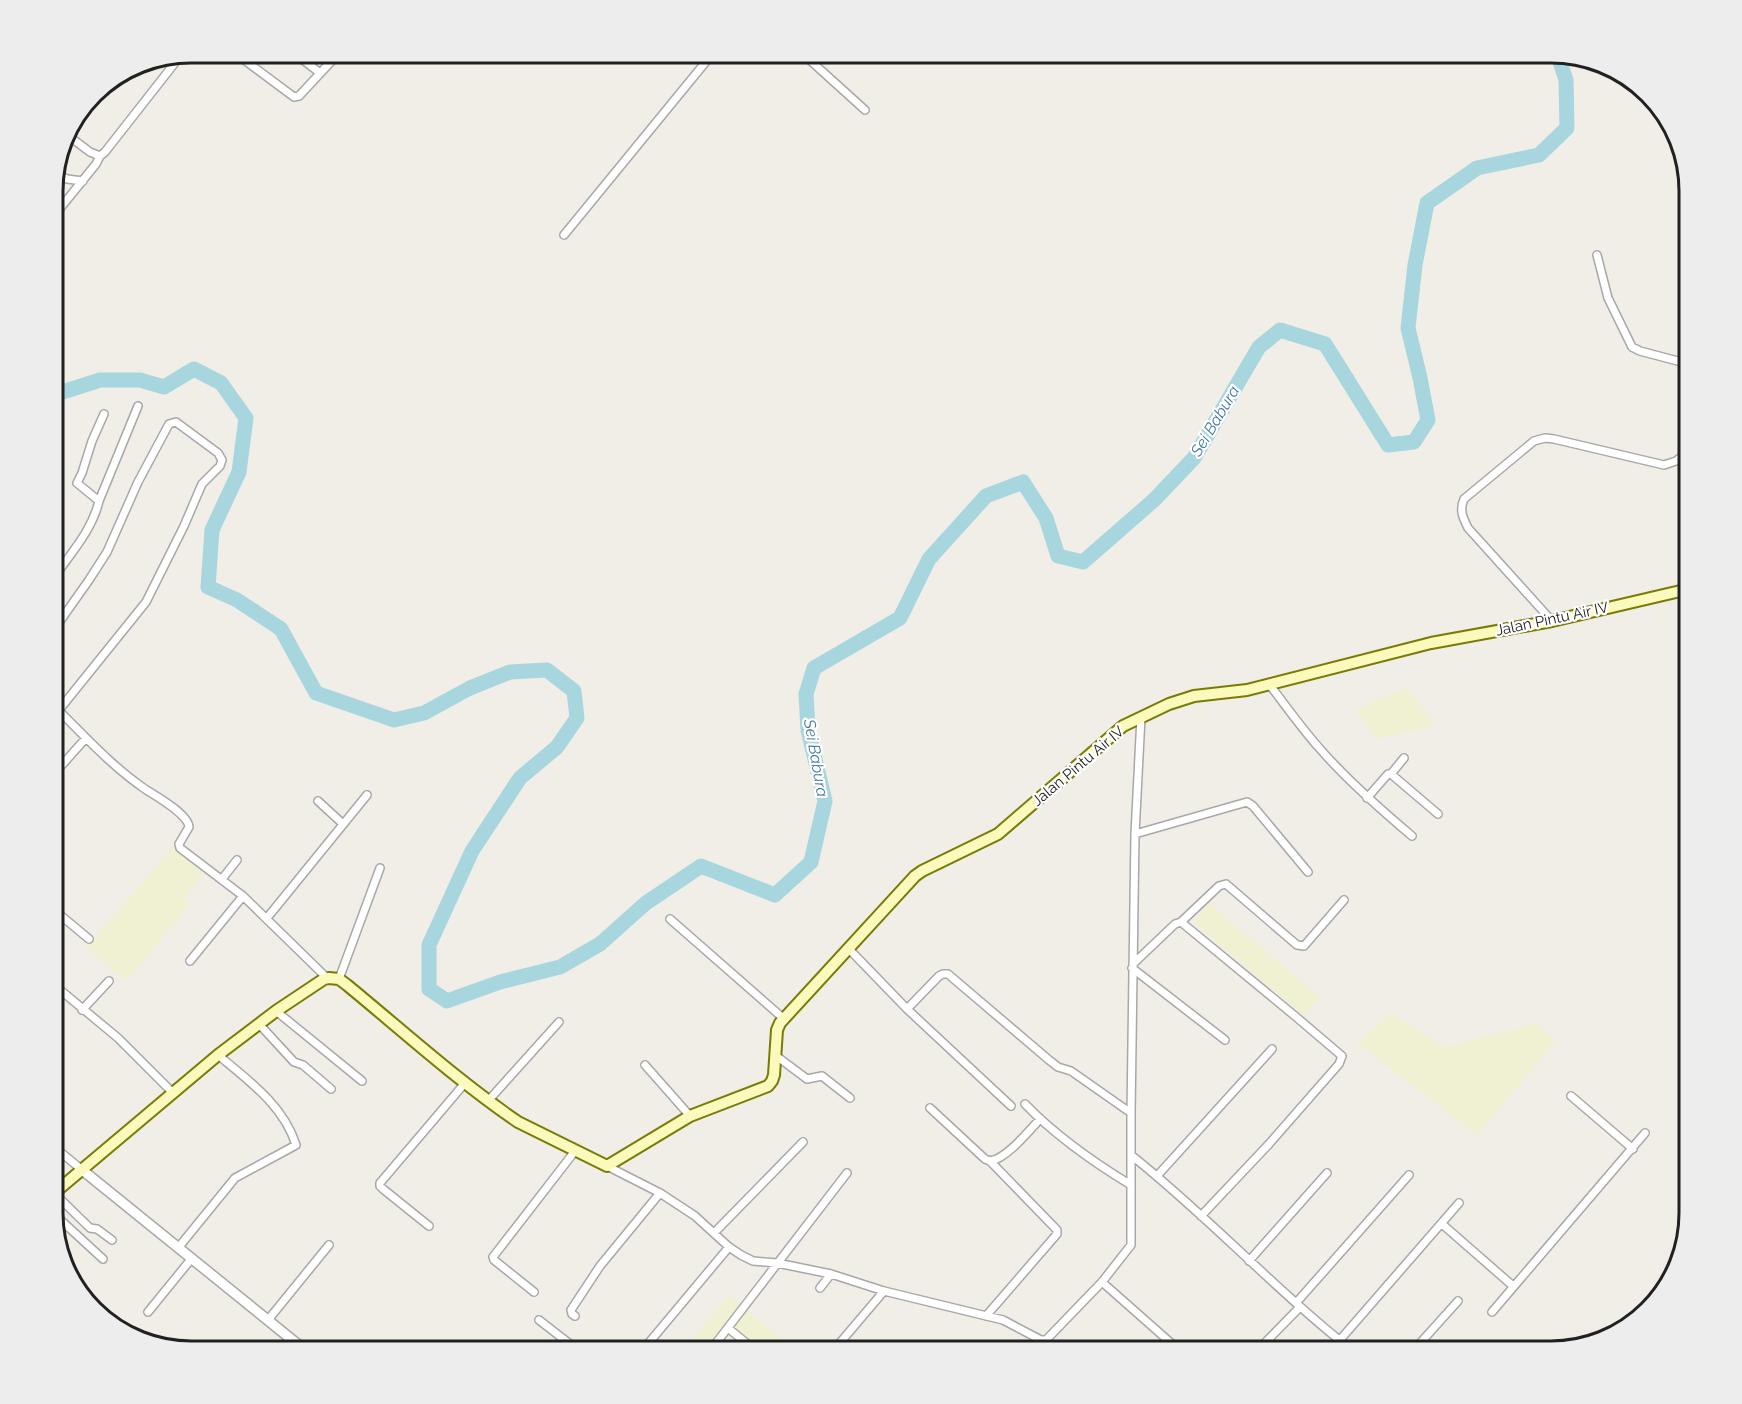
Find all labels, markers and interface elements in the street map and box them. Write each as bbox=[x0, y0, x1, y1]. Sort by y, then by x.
water label: Sei Babura bbox=[1186, 382, 1244, 460]
street label: Jalan Pintu Air IV bbox=[1494, 598, 1610, 640]
water label: Sei Babura bbox=[800, 717, 832, 799]
street label: Jalan Pintu Air IV bbox=[1028, 722, 1128, 810]

